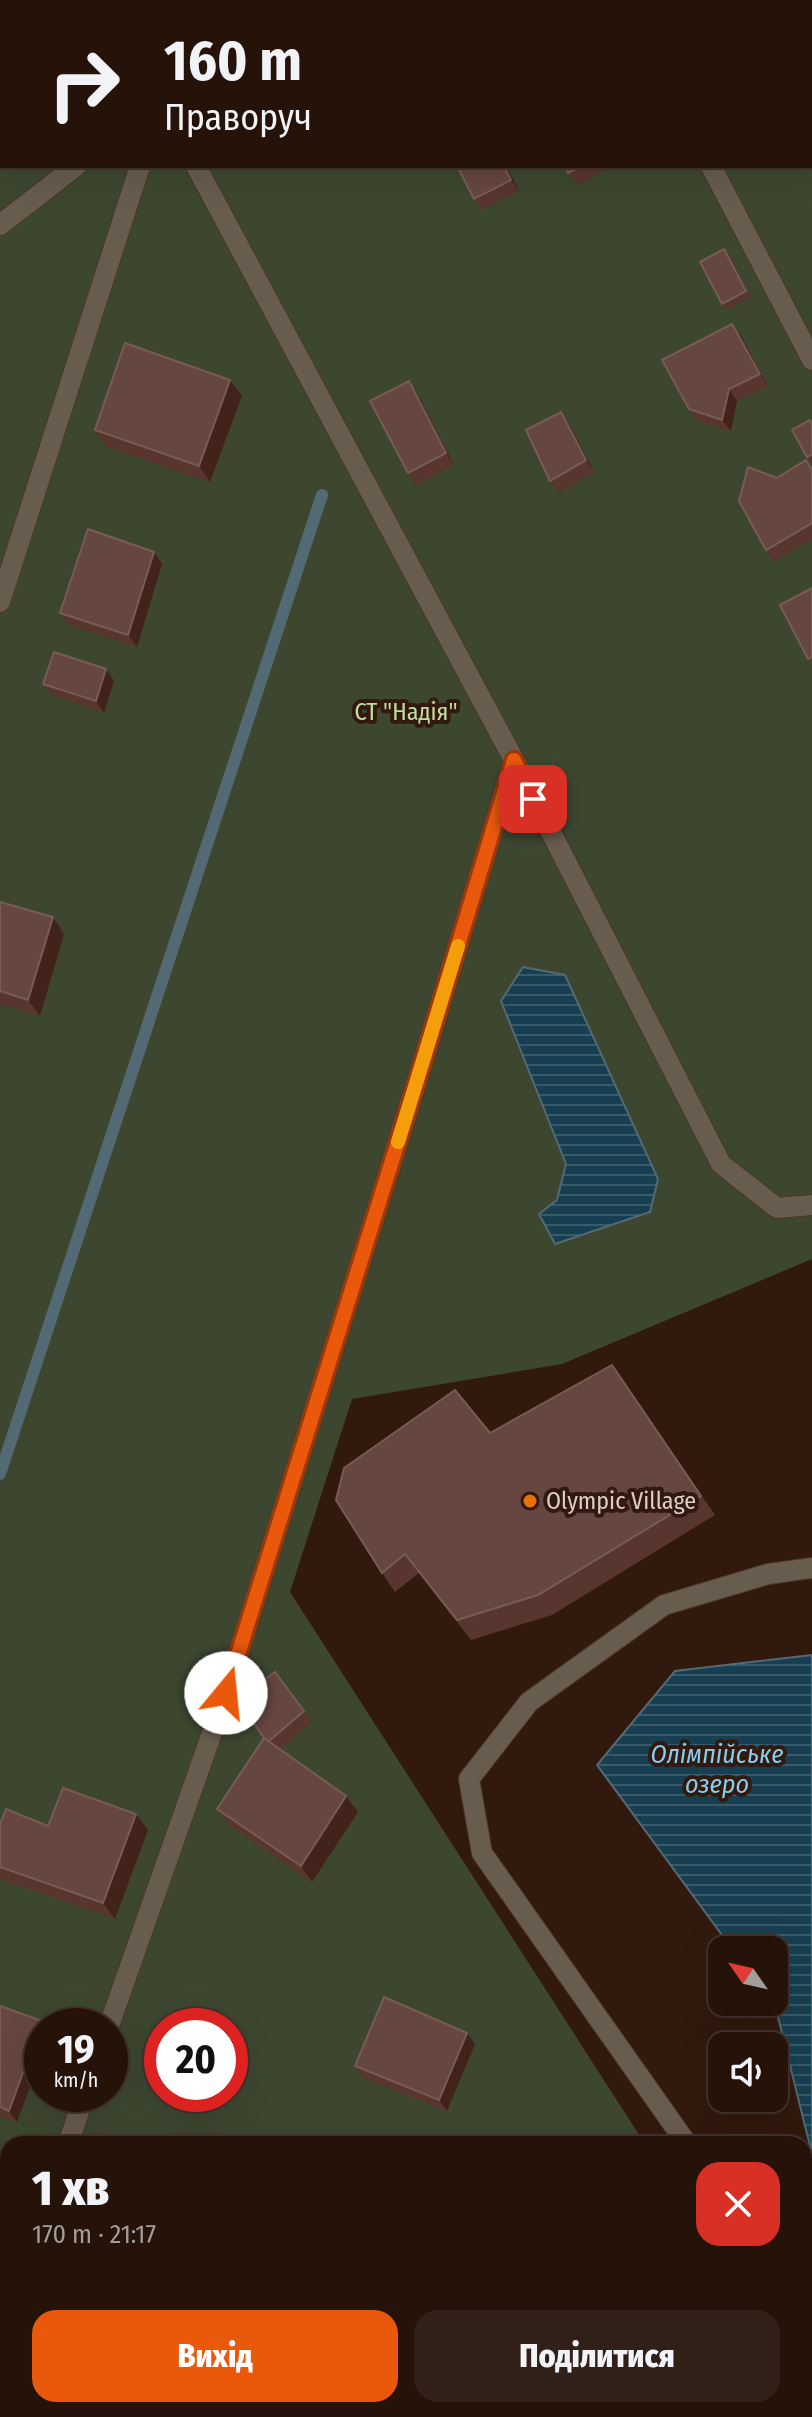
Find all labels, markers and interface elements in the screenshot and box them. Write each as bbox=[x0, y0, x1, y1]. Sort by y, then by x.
text: 160 m bbox=[164, 28, 302, 95]
icon: right bbox=[32, 32, 136, 136]
text: Праворуч bbox=[164, 96, 312, 140]
park label: СТ "Надія" bbox=[354, 698, 458, 726]
pin bbox=[499, 765, 567, 833]
icon: arrive bbox=[511, 777, 555, 821]
place label: Olympic Village bbox=[546, 1487, 696, 1515]
marker: Olympic Village bbox=[521, 1492, 539, 1510]
position arrow bbox=[184, 1651, 268, 1735]
water label: Олімпійське озеро bbox=[650, 1739, 784, 1800]
north arrow bbox=[708, 1936, 788, 2016]
map controls bbox=[708, 1936, 788, 2112]
speed limit sign: 20 bbox=[144, 2008, 248, 2112]
text: 19 bbox=[57, 2026, 95, 2074]
button: sound bbox=[708, 2032, 788, 2112]
text: km/h bbox=[54, 2068, 98, 2092]
text: 1 хв bbox=[32, 2160, 110, 2218]
button: close bbox=[696, 2162, 780, 2246]
text: 170 m · 21:17 bbox=[32, 2219, 156, 2250]
button: Вихід bbox=[32, 2310, 398, 2402]
button: Поділитися bbox=[414, 2310, 780, 2402]

